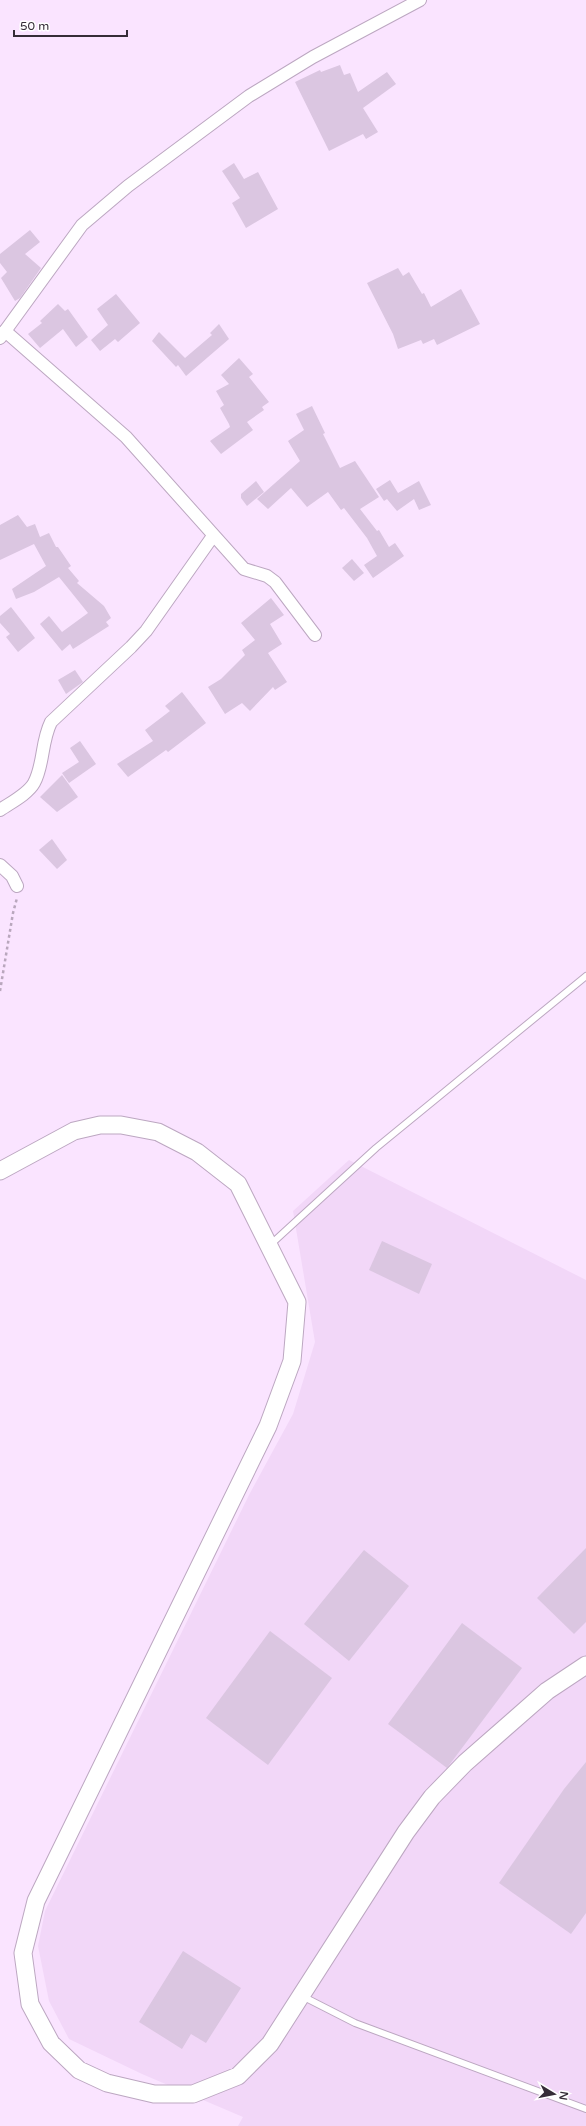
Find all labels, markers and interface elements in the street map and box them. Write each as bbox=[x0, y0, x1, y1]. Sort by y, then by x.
scale bar bbox=[14, 12, 127, 38]
text: 50 m bbox=[20, 19, 49, 33]
north arrow bbox=[534, 2074, 574, 2114]
text: N bbox=[556, 2090, 571, 2101]

